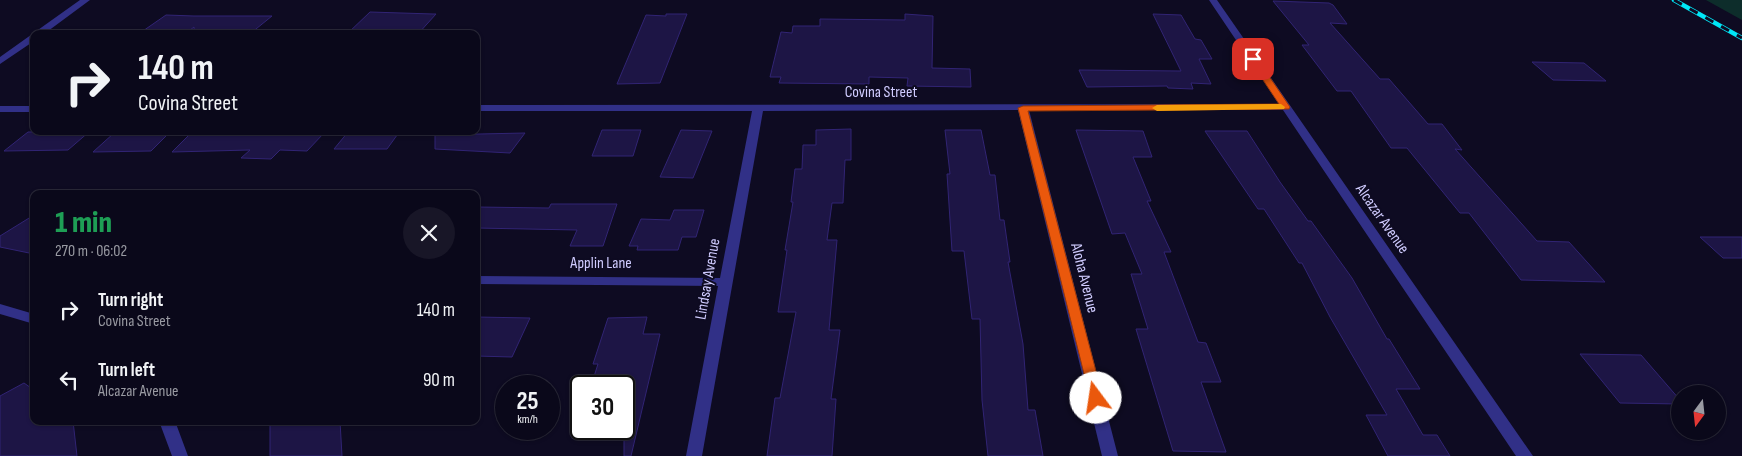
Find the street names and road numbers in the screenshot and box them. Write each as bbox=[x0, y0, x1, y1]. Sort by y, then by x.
street label: Covina Street bbox=[845, 83, 917, 102]
street label: Alcazar Avenue bbox=[1351, 180, 1413, 257]
street label: Lindsay Avenue bbox=[692, 237, 724, 321]
street label: Aloha Avenue bbox=[1066, 240, 1102, 315]
street label: Applin Lane bbox=[569, 254, 632, 273]

